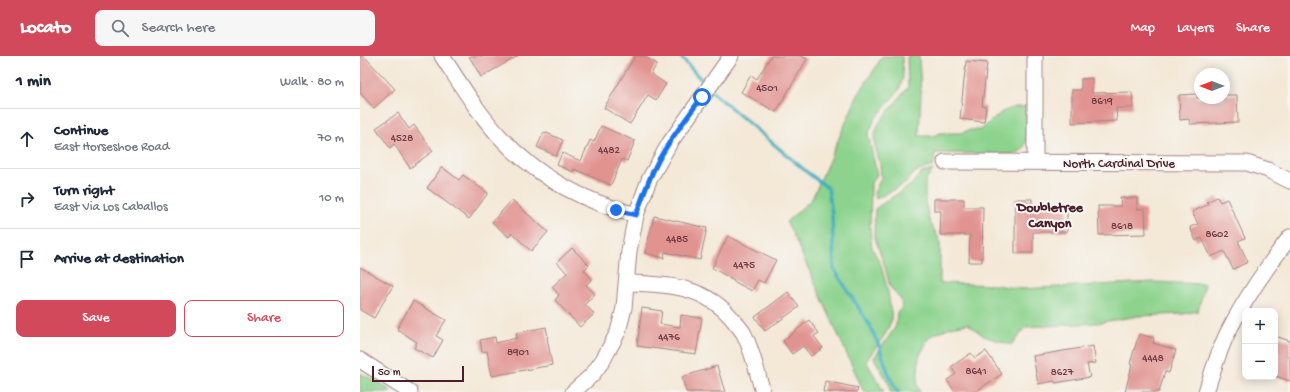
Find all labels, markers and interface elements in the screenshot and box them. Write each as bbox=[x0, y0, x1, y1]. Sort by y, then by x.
search box bbox=[95, 10, 375, 46]
text: Locato bbox=[20, 17, 71, 40]
icon: search bbox=[109, 17, 131, 39]
text: Search here bbox=[141, 19, 215, 37]
text: Map bbox=[1131, 20, 1155, 37]
text: Layers bbox=[1177, 20, 1214, 37]
text: Share bbox=[1236, 20, 1270, 37]
north arrow bbox=[1194, 68, 1230, 104]
text: 1 min bbox=[16, 72, 51, 92]
text: Walk · 80 m bbox=[280, 75, 344, 90]
house number: 4501 bbox=[756, 83, 778, 95]
route start bbox=[693, 88, 711, 106]
house number: 8619 bbox=[1091, 96, 1113, 108]
text: Continue bbox=[54, 122, 108, 140]
icon: ahead bbox=[16, 128, 38, 150]
text: 70 m bbox=[318, 131, 344, 146]
house number: 4528 bbox=[391, 133, 413, 145]
text: East Horseshoe Road bbox=[54, 140, 169, 155]
house number: 4482 bbox=[598, 145, 621, 157]
street label: North Cardinal Drive bbox=[1063, 157, 1175, 172]
text: Turn right bbox=[54, 182, 114, 200]
icon: right bbox=[16, 188, 38, 210]
text: 10 m bbox=[319, 191, 344, 206]
text: East Via Los Caballos bbox=[54, 200, 168, 215]
district label: Doubletree Canyon bbox=[1015, 200, 1084, 233]
route end bbox=[607, 201, 625, 219]
house number: 8618 bbox=[1111, 221, 1133, 233]
house number: 8602 bbox=[1205, 229, 1229, 241]
house number: 4485 bbox=[666, 234, 688, 246]
icon: arrive bbox=[16, 248, 38, 270]
text: Arrive at destination bbox=[54, 250, 184, 268]
house number: 4475 bbox=[733, 260, 755, 272]
button: Save bbox=[16, 300, 176, 337]
button: Share bbox=[184, 300, 344, 337]
map controls bbox=[1242, 308, 1278, 380]
button: + bbox=[1242, 308, 1278, 344]
house number: 4476 bbox=[658, 332, 680, 344]
button: − bbox=[1242, 344, 1278, 380]
house number: 8901 bbox=[507, 347, 529, 359]
house number: 4448 bbox=[1142, 353, 1164, 365]
scale bar bbox=[372, 364, 464, 383]
house number: 8641 bbox=[965, 366, 987, 378]
text: 50 m bbox=[378, 367, 400, 379]
house number: 8627 bbox=[1051, 367, 1074, 379]

